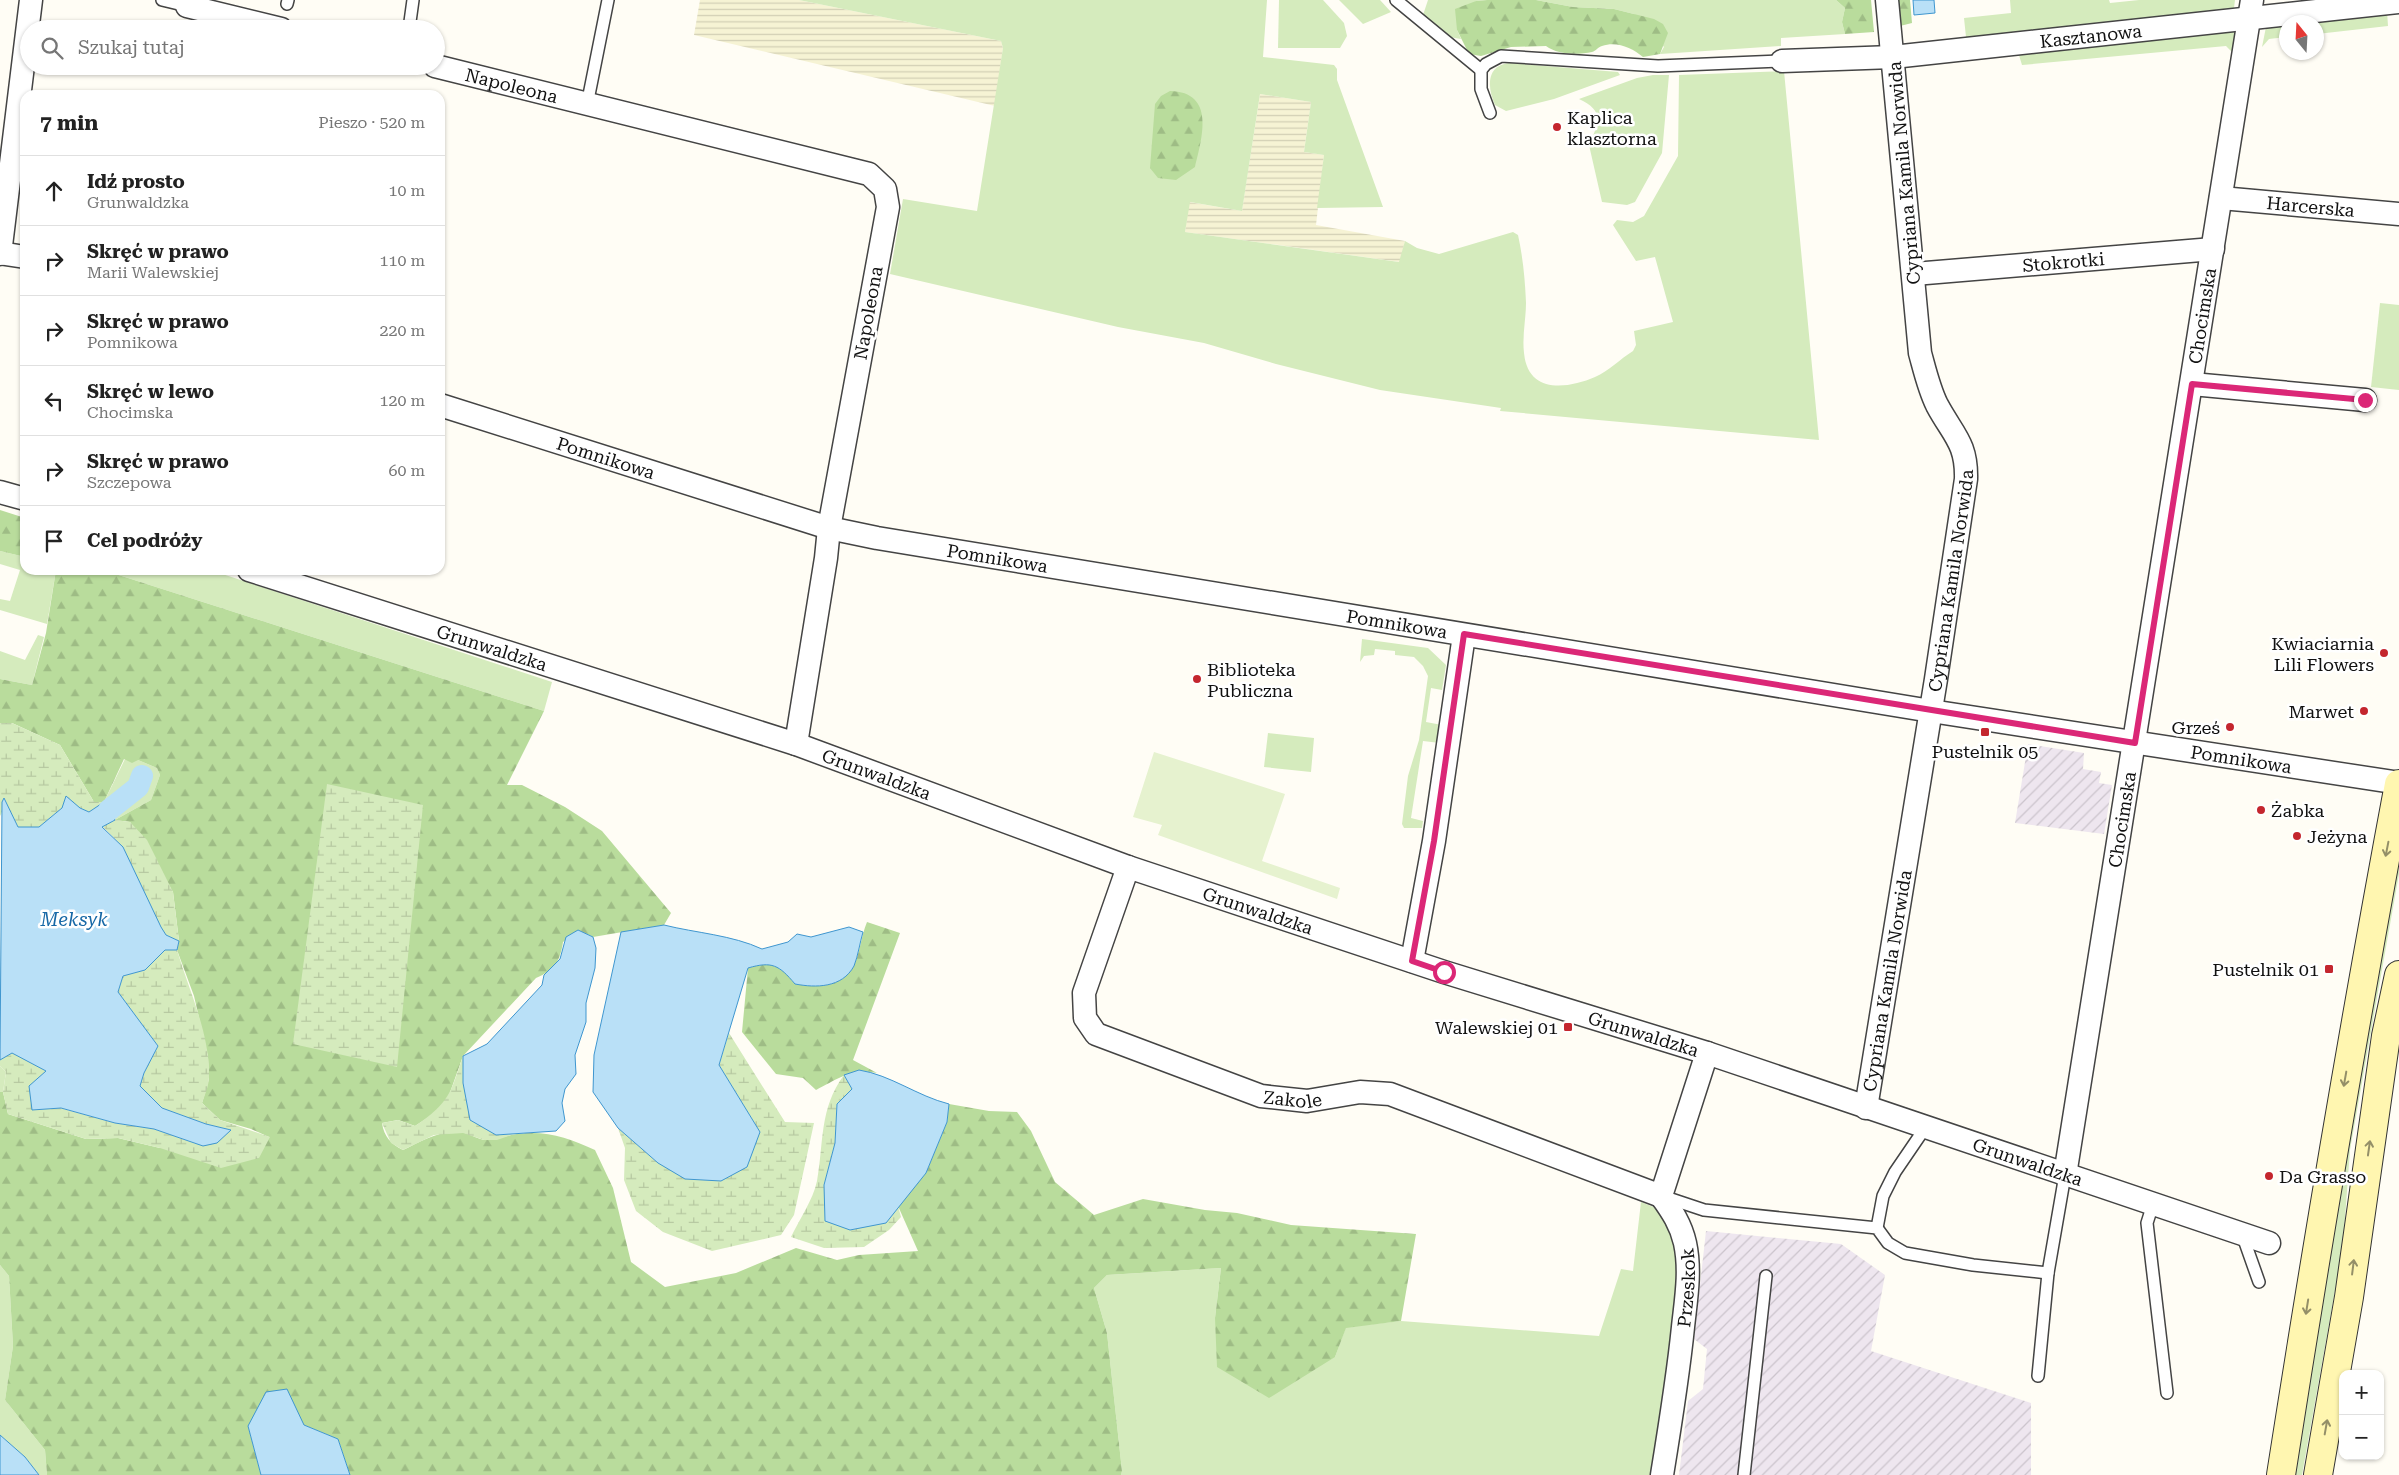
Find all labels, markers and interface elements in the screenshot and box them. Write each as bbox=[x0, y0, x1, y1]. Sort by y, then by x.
north arrow bbox=[2279, 15, 2324, 60]
street label: Kasztanowa bbox=[2039, 19, 2143, 51]
search box bbox=[20, 20, 445, 75]
icon: search bbox=[38, 34, 66, 62]
text: Szukaj tutaj bbox=[78, 36, 185, 59]
street label: Cypriana Kamila Norwida bbox=[1884, 60, 1924, 286]
street label: Napoleona bbox=[463, 63, 560, 107]
place label: Kaplica klasztorna bbox=[1567, 107, 1657, 149]
text: 7 min bbox=[40, 111, 98, 135]
text: Pieszo · 520 m bbox=[318, 113, 425, 132]
marker: Kaplica klasztorna bbox=[1551, 121, 1563, 133]
text: Idź prosto bbox=[87, 170, 185, 193]
icon: ahead bbox=[40, 177, 68, 205]
text: 10 m bbox=[388, 181, 425, 200]
street label: Harcerska bbox=[2266, 192, 2356, 220]
text: Grunwaldzka bbox=[87, 193, 189, 212]
text: Skręć w prawo bbox=[87, 240, 229, 263]
icon: right bbox=[40, 247, 68, 275]
street label: Stokrotki bbox=[2022, 248, 2106, 275]
text: 110 m bbox=[379, 251, 425, 270]
text: Marii Walewskiej bbox=[87, 263, 219, 282]
street label: Napoleona bbox=[849, 264, 887, 361]
street label: Chocimska bbox=[2184, 266, 2220, 365]
text: Skręć w prawo bbox=[87, 310, 229, 333]
icon: right bbox=[40, 317, 68, 345]
text: 220 m bbox=[379, 321, 425, 340]
text: Pomnikowa bbox=[87, 333, 178, 352]
text: Skręć w lewo bbox=[87, 380, 214, 403]
icon: left bbox=[40, 387, 68, 415]
route end bbox=[2354, 389, 2377, 412]
text: 120 m bbox=[379, 391, 425, 410]
text: Chocimska bbox=[87, 403, 173, 422]
street label: Pomnikowa bbox=[554, 432, 658, 483]
text: Skręć w prawo bbox=[87, 450, 229, 473]
icon: right bbox=[40, 457, 68, 485]
text: 60 m bbox=[388, 461, 425, 480]
street label: Cypriana Kamila Norwida bbox=[1924, 469, 1977, 693]
text: Szczepowa bbox=[87, 473, 171, 492]
icon: arrive bbox=[40, 527, 68, 555]
text: Cel podróży bbox=[87, 529, 202, 552]
street label: Pomnikowa bbox=[945, 539, 1050, 576]
street label: Pomnikowa bbox=[1345, 605, 1449, 642]
street label: Grunwaldzka bbox=[434, 620, 550, 675]
place label: Kwiaciarnia Lili Flowers bbox=[2271, 633, 2374, 675]
marker: Kwiaciarnia Lili Flowers bbox=[2378, 647, 2390, 659]
place label: Biblioteka Publiczna bbox=[1207, 659, 1296, 701]
marker: Biblioteka Publiczna bbox=[1191, 673, 1203, 685]
place label: Marwet bbox=[2288, 701, 2354, 722]
marker: Marwet bbox=[2358, 705, 2370, 717]
place label: Grześ bbox=[2172, 717, 2220, 738]
marker: Grześ bbox=[2224, 721, 2236, 733]
marker: Pustelnik 05 bbox=[1979, 726, 1991, 738]
place label: Pustelnik 05 bbox=[1932, 741, 2038, 762]
street label: Pomnikowa bbox=[2189, 741, 2293, 777]
street label: Grunwaldzka bbox=[819, 744, 934, 804]
street label: Chocimska bbox=[2104, 770, 2140, 869]
place label: Żabka bbox=[2271, 800, 2325, 821]
marker: Żabka bbox=[2255, 804, 2267, 816]
place label: Jeżyna bbox=[2307, 826, 2368, 847]
marker: Jeżyna bbox=[2291, 830, 2303, 842]
one-way arrow bbox=[2381, 841, 2391, 857]
street label: Cypriana Kamila Norwida bbox=[1858, 868, 1915, 1093]
street label: Grunwaldzka bbox=[1200, 882, 1316, 938]
water label: Meksyk bbox=[40, 908, 108, 931]
place label: Pustelnik 01 bbox=[2212, 959, 2319, 980]
route start bbox=[1433, 961, 1456, 984]
marker: Pustelnik 01 bbox=[2323, 963, 2335, 975]
street label: Grunwaldzka bbox=[1586, 1007, 1702, 1060]
place label: Walewskiej 01 bbox=[1435, 1017, 1558, 1038]
marker: Walewskiej 01 bbox=[1562, 1021, 1574, 1033]
one-way arrow bbox=[2340, 1071, 2350, 1087]
street label: Zakole bbox=[1262, 1086, 1323, 1111]
street label: Grunwaldzka bbox=[1970, 1133, 2086, 1190]
one-way arrow bbox=[2365, 1140, 2375, 1156]
place label: Da Grasso bbox=[2279, 1166, 2366, 1187]
marker: Da Grasso bbox=[2263, 1170, 2275, 1182]
street label: Przeskok bbox=[1673, 1247, 1698, 1328]
one-way arrow bbox=[2348, 1259, 2358, 1275]
one-way arrow bbox=[2302, 1298, 2312, 1314]
map controls bbox=[2339, 1370, 2384, 1460]
button: + bbox=[2339, 1370, 2384, 1415]
button: − bbox=[2339, 1415, 2384, 1460]
one-way arrow bbox=[2322, 1419, 2332, 1435]

